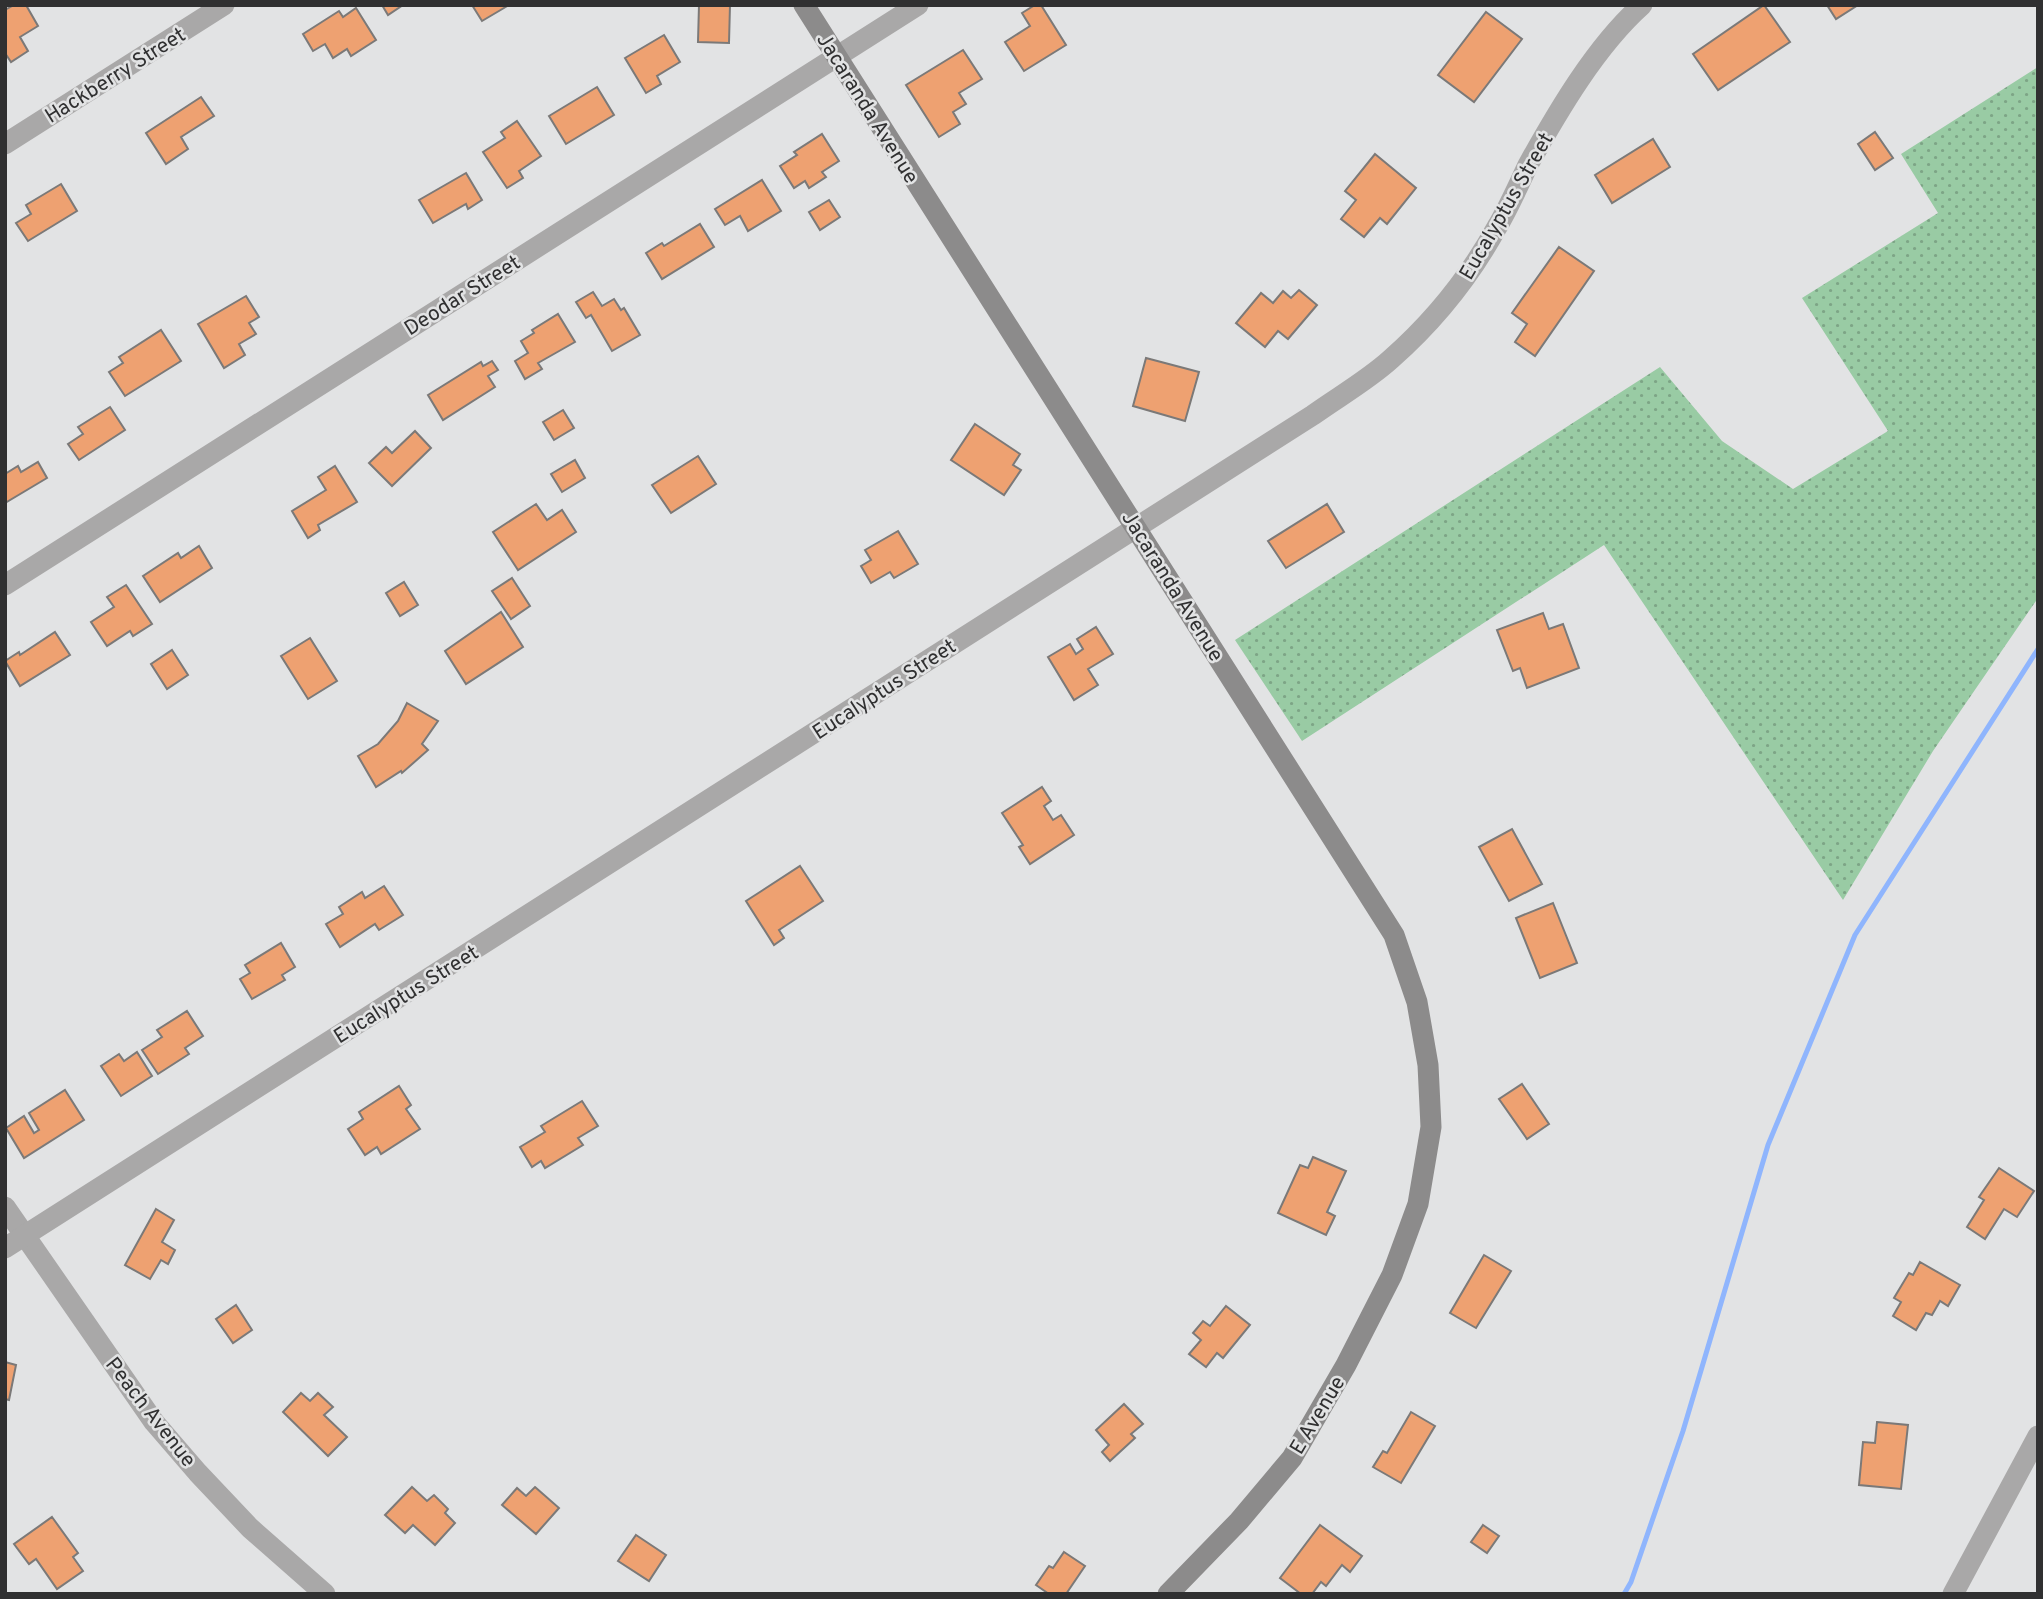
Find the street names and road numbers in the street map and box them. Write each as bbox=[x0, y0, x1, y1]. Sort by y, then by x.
street label: Hackberry Street bbox=[40, 22, 191, 130]
street label: Jacaranda Avenue bbox=[809, 28, 924, 189]
street label: Eucalyptus Street bbox=[1454, 128, 1560, 285]
street label: Deodar Street bbox=[400, 250, 526, 343]
street label: Jacaranda Avenue bbox=[1114, 506, 1229, 667]
street label: Eucalyptus Street bbox=[808, 634, 962, 747]
street label: Eucalyptus Street bbox=[329, 940, 484, 1051]
street label: Peach Avenue bbox=[98, 1352, 201, 1473]
street label: E Avenue bbox=[1284, 1372, 1352, 1460]

